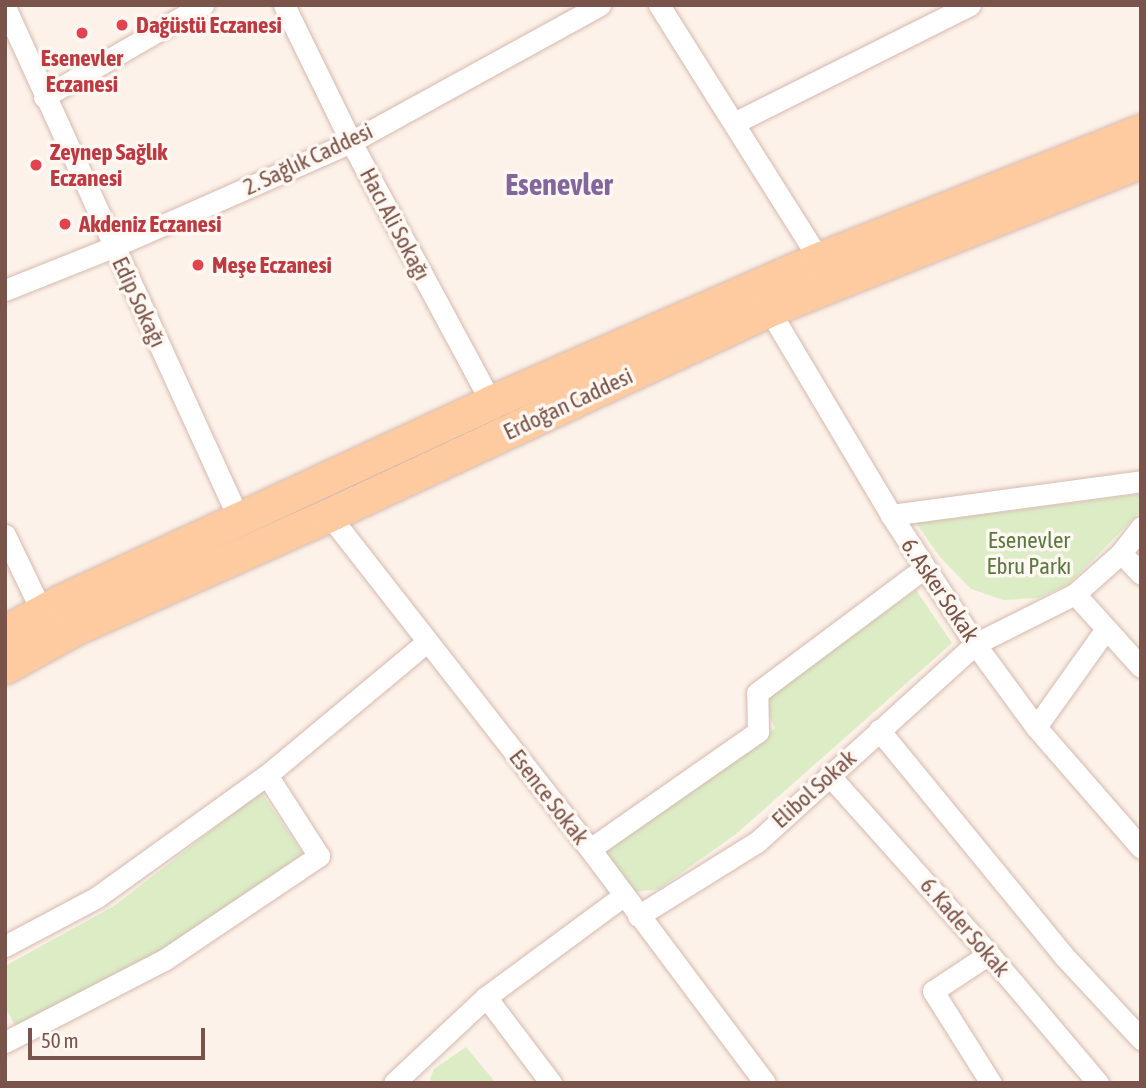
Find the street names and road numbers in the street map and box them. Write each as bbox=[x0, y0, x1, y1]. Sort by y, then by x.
street label: 2. Sağlık Caddesi bbox=[239, 117, 377, 201]
street label: Hacı Ali Sokağı bbox=[354, 163, 436, 285]
street label: Edip Sokağı bbox=[106, 252, 172, 352]
street label: Erdoğan Caddesi bbox=[499, 362, 637, 446]
street label: 6. Asker Sokak bbox=[895, 533, 985, 647]
street label: Esence Sokak bbox=[503, 744, 595, 850]
street label: Elibol Sokak bbox=[766, 744, 862, 834]
street label: 6. Kader Sokak bbox=[914, 872, 1016, 982]

